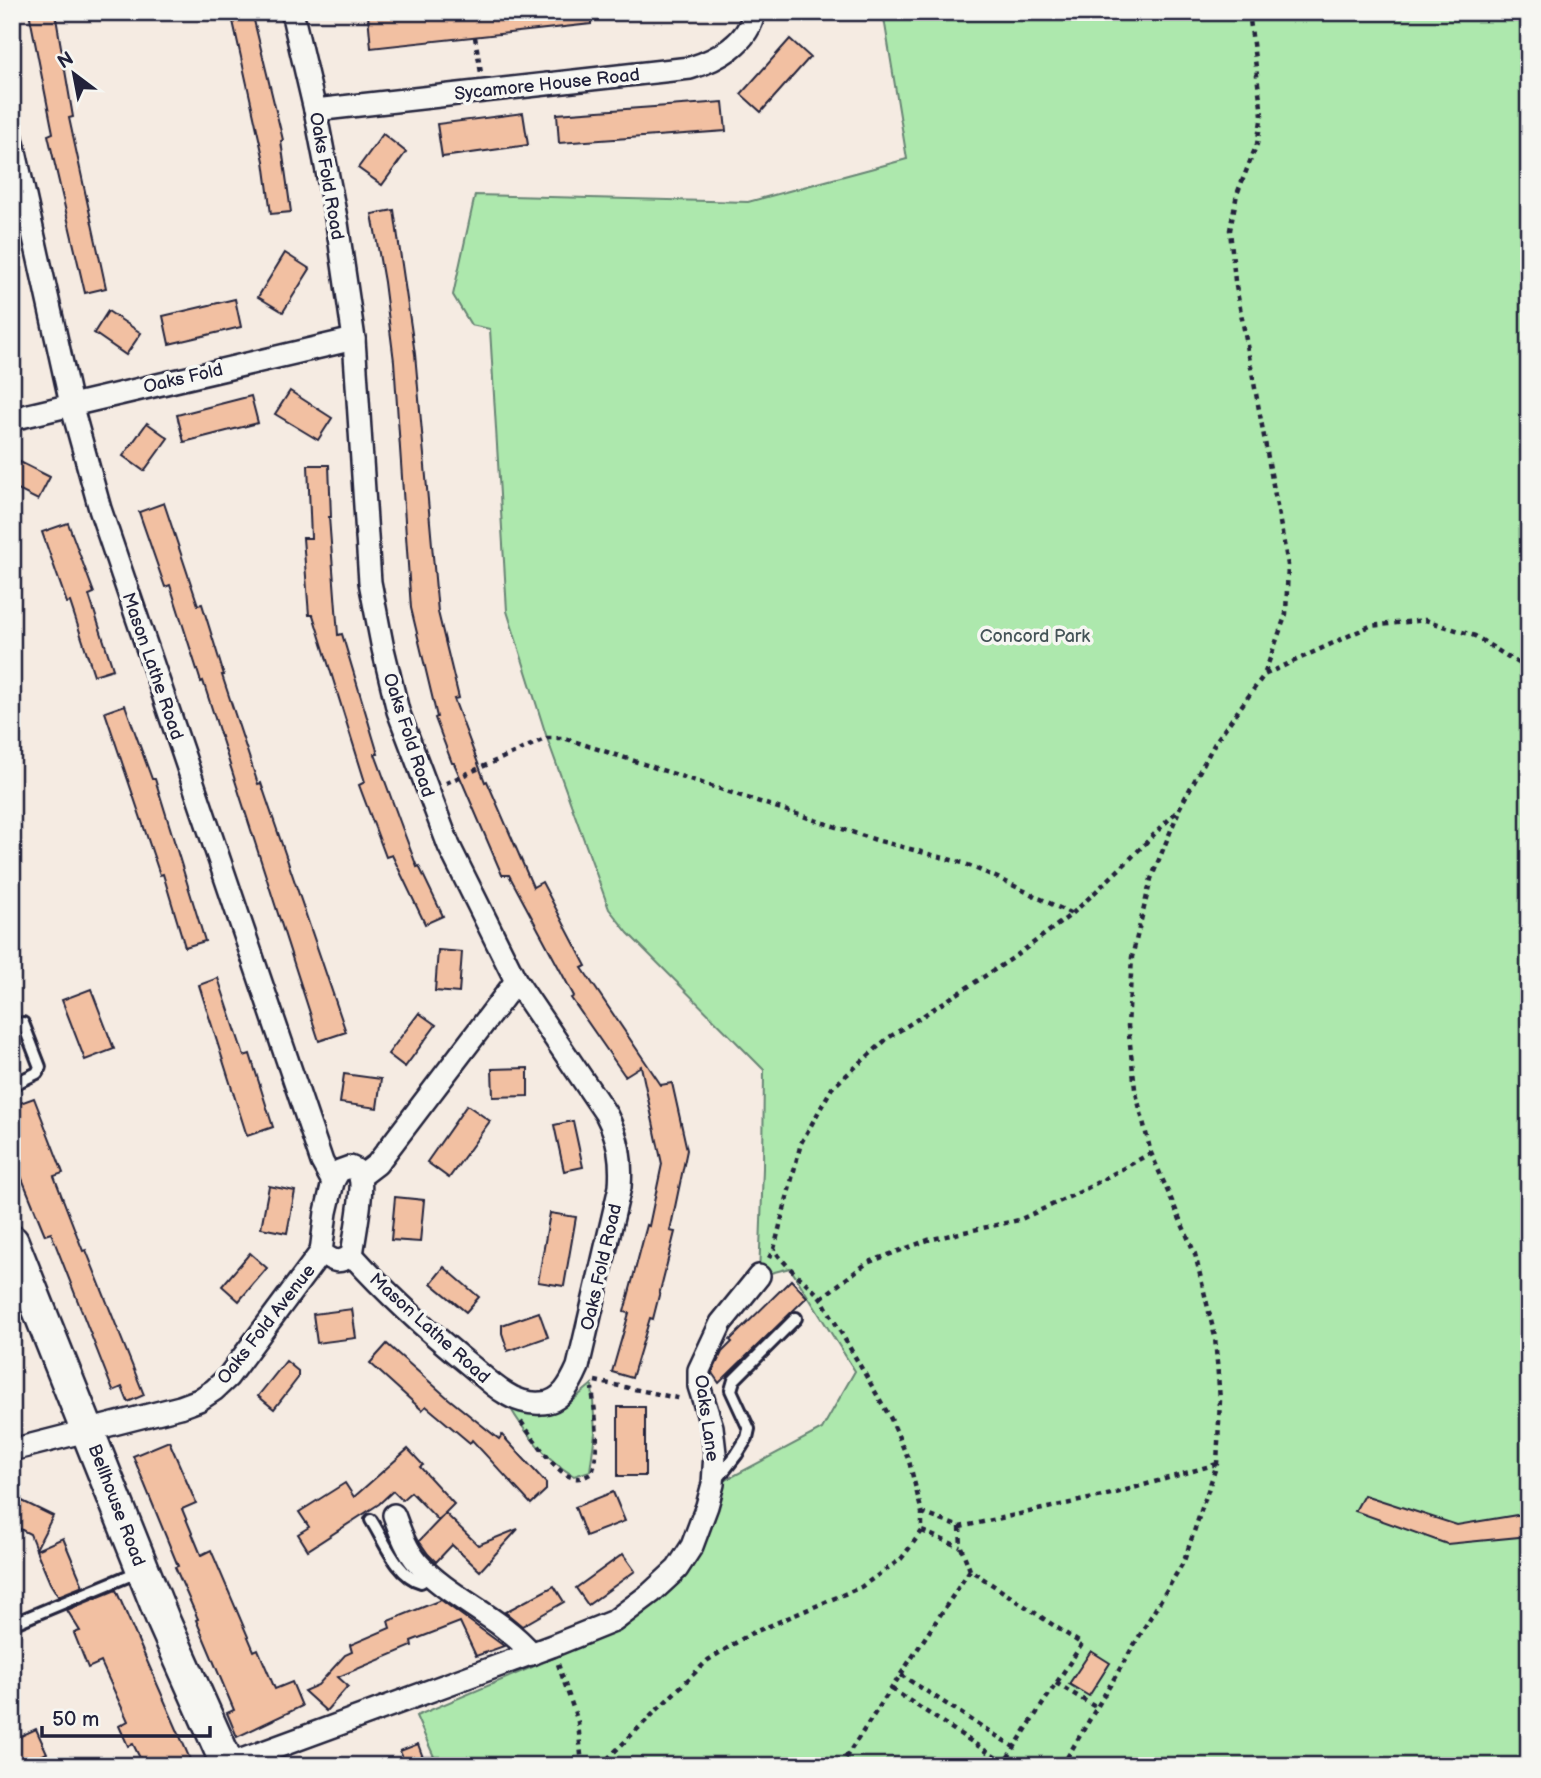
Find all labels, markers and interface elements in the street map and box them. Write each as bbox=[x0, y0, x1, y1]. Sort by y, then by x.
north arrow bbox=[38, 38, 108, 108]
text: N bbox=[54, 47, 78, 74]
street label: Sycamore House Road bbox=[453, 64, 641, 105]
street label: Oaks Fold Road bbox=[305, 111, 348, 242]
street label: Oaks Fold bbox=[141, 359, 225, 398]
street label: Mason Lathe Road bbox=[117, 590, 188, 743]
park label: Concord Park bbox=[980, 626, 1090, 647]
street label: Oaks Fold Road bbox=[379, 670, 438, 800]
street label: Oaks Fold Road bbox=[577, 1202, 626, 1332]
street label: Oaks Fold Avenue bbox=[213, 1260, 320, 1388]
street label: Mason Lathe Road bbox=[365, 1269, 494, 1388]
street label: Oaks Lane bbox=[690, 1373, 723, 1463]
street label: Bellhouse Road bbox=[84, 1441, 149, 1569]
scale bar bbox=[42, 1694, 210, 1738]
text: 50 m bbox=[52, 1707, 99, 1732]

